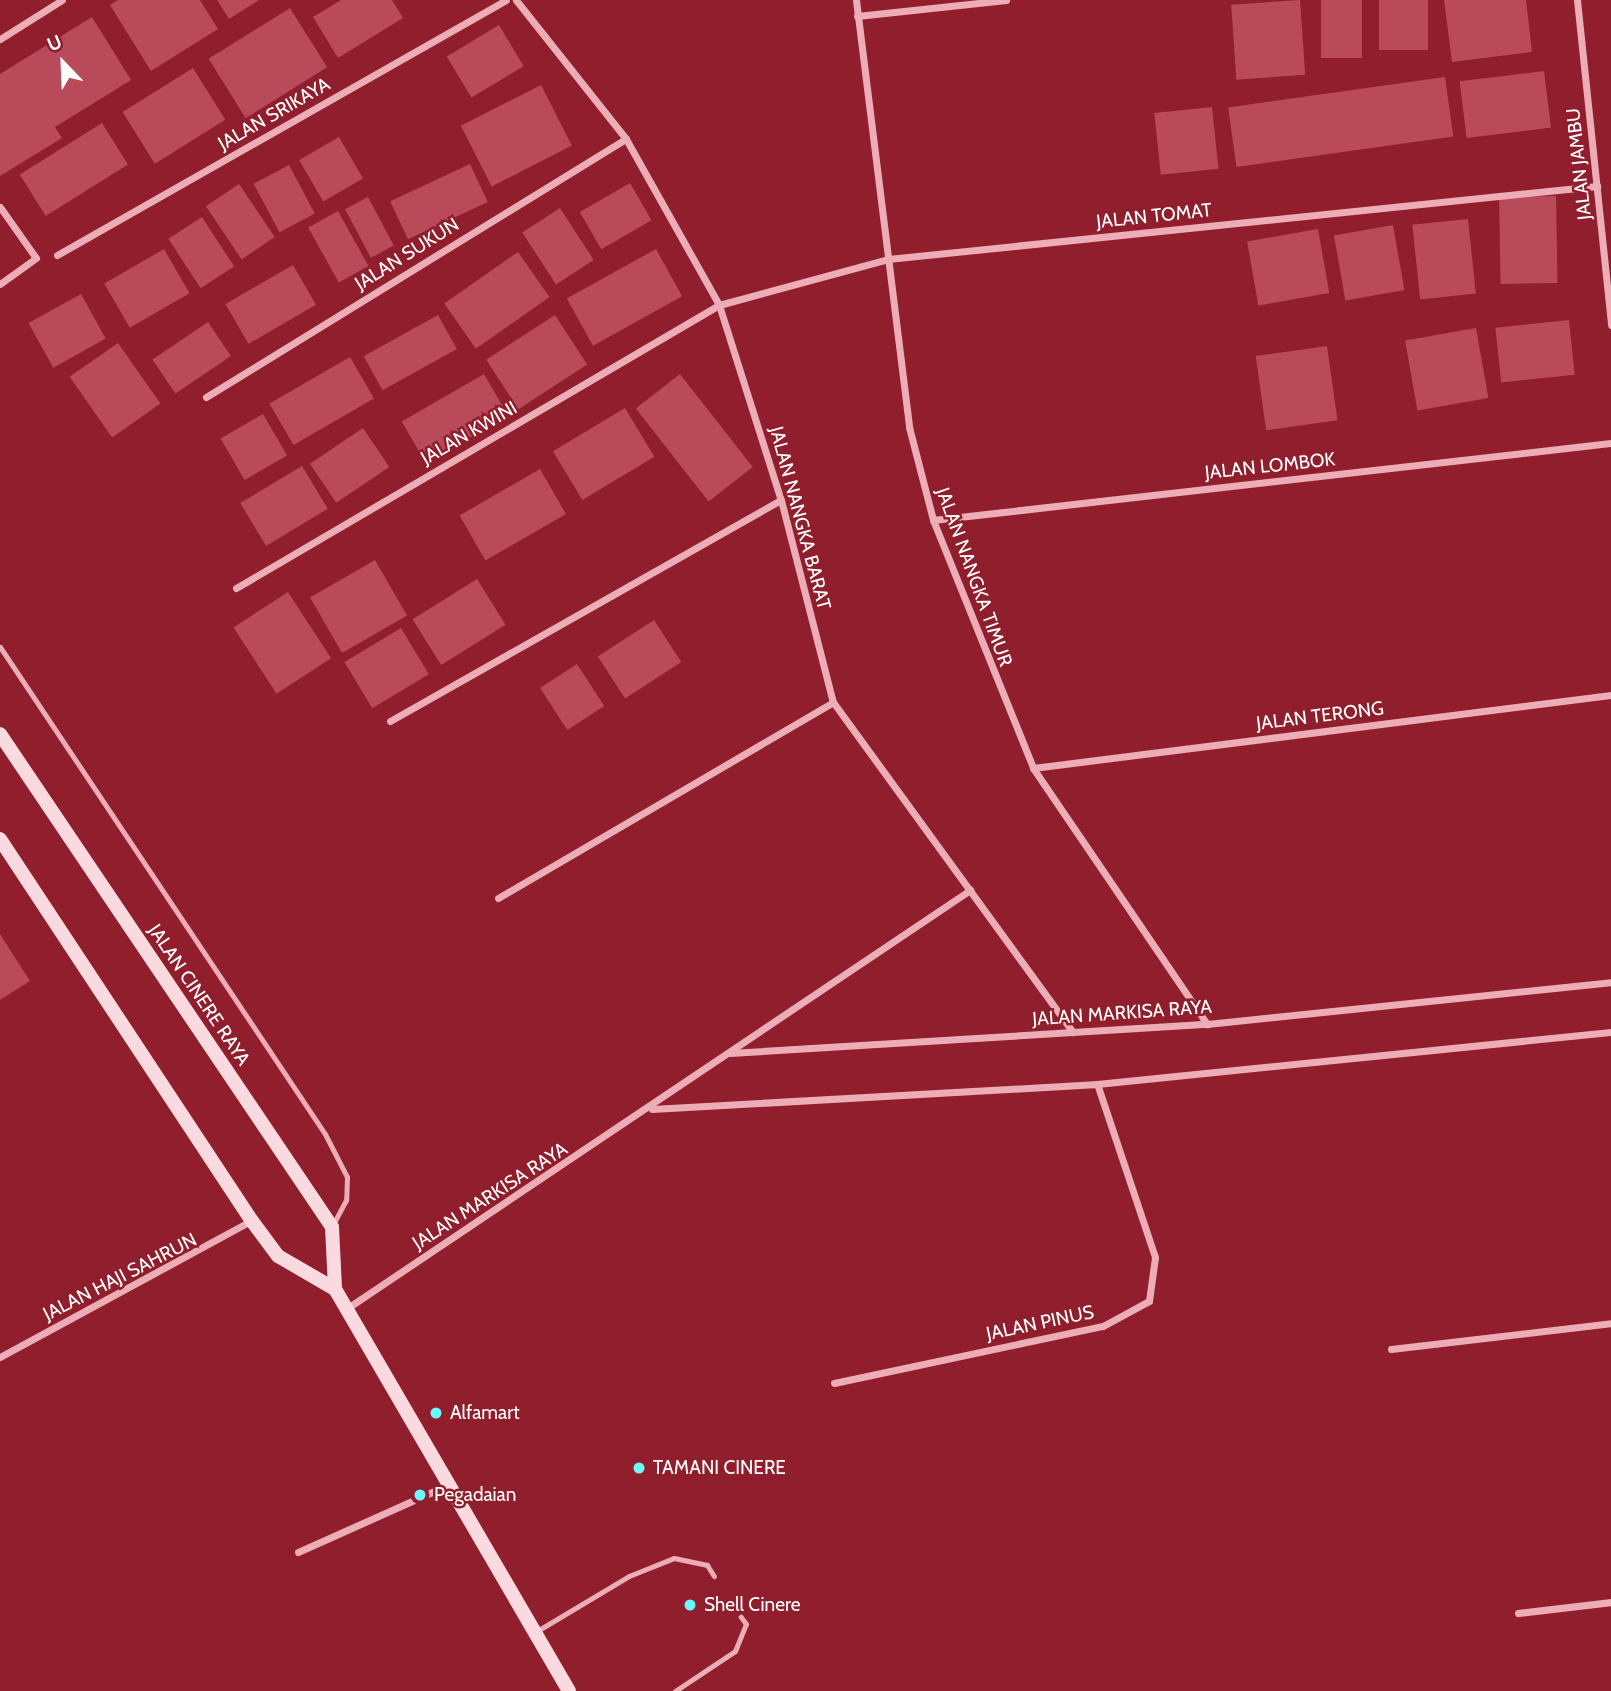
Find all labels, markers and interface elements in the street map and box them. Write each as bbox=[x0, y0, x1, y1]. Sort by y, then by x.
north arrow bbox=[28, 28, 98, 98]
text: U bbox=[44, 30, 65, 56]
street label: JALAN SRIKAYA bbox=[214, 73, 334, 155]
street label: JALAN JAMBU bbox=[1562, 107, 1596, 221]
street label: JALAN TOMAT bbox=[1095, 199, 1213, 233]
street label: JALAN SUKUN bbox=[351, 213, 463, 295]
street label: JALAN KWINI bbox=[417, 396, 521, 470]
street label: JALAN NANGKA BARAT bbox=[765, 424, 835, 612]
street label: JALAN LOMBOK bbox=[1204, 448, 1336, 484]
street label: JALAN NANGKA TIMUR bbox=[931, 484, 1017, 670]
street label: JALAN TERONG bbox=[1255, 697, 1385, 735]
street label: JALAN CINERE RAYA bbox=[143, 920, 255, 1070]
street label: JALAN MARKISA RAYA bbox=[1031, 995, 1213, 1031]
street label: JALAN MARKISA RAYA bbox=[408, 1137, 572, 1255]
street label: JALAN HAJI SAHRUN bbox=[39, 1228, 201, 1326]
street label: JALAN PINUS bbox=[984, 1300, 1096, 1346]
place label: Alfamart bbox=[450, 1402, 520, 1424]
marker: Alfamart bbox=[428, 1405, 444, 1421]
place label: TAMANI CINERE bbox=[653, 1457, 786, 1479]
marker: TAMANI CINERE bbox=[631, 1460, 647, 1476]
place label: Pegadaian bbox=[434, 1484, 516, 1506]
marker: Pegadaian bbox=[412, 1487, 428, 1503]
place label: Shell Cinere bbox=[704, 1594, 800, 1616]
marker: Shell Cinere bbox=[682, 1597, 698, 1613]

